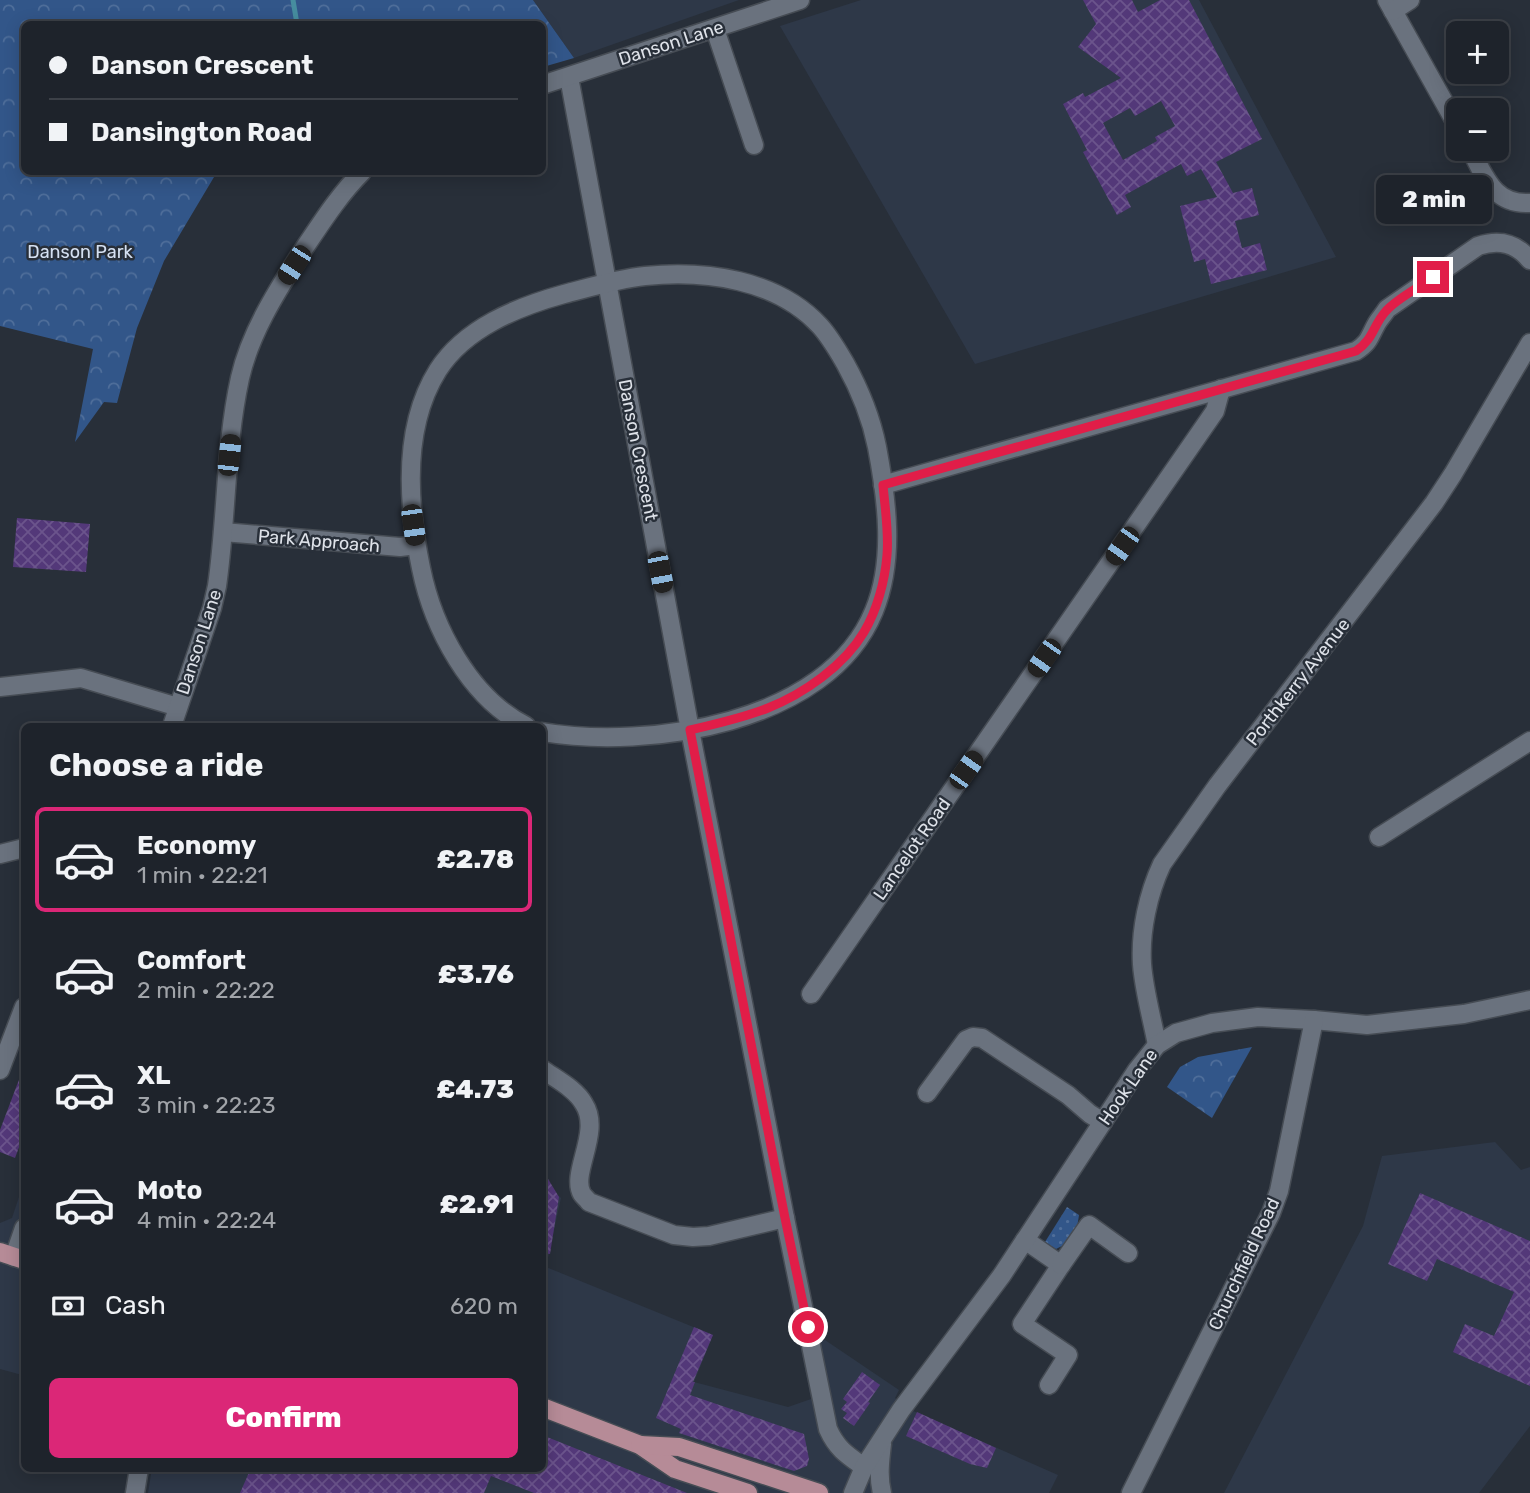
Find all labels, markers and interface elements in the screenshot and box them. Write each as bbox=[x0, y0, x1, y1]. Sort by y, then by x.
street label: Danson Lane bbox=[616, 16, 726, 70]
map controls bbox=[1446, 21, 1509, 161]
button: + bbox=[1446, 21, 1509, 84]
text: Danson Crescent bbox=[91, 50, 313, 81]
button: − bbox=[1446, 98, 1509, 161]
text: Dansington Road bbox=[91, 117, 312, 148]
callout: 2 min bbox=[1375, 176, 1491, 224]
text: 2 min bbox=[1402, 185, 1466, 213]
park label: Danson Park bbox=[27, 241, 133, 263]
car bbox=[274, 242, 315, 288]
route end bbox=[1417, 261, 1449, 293]
street label: Danson Crescent bbox=[613, 377, 663, 523]
car bbox=[217, 433, 242, 477]
car bbox=[400, 503, 427, 547]
car bbox=[1102, 523, 1143, 569]
street label: Park Approach bbox=[257, 525, 381, 557]
car bbox=[646, 549, 675, 595]
street label: Danson Lane bbox=[172, 587, 226, 697]
street label: Porthkerry Avenue bbox=[1241, 614, 1355, 750]
car bbox=[1024, 635, 1065, 681]
text: Choose a ride bbox=[49, 746, 263, 784]
car bbox=[946, 747, 987, 793]
street label: Lancelot Road bbox=[869, 794, 955, 904]
icon: car bbox=[53, 828, 116, 891]
text: Economy bbox=[137, 830, 256, 861]
text: £2.78 bbox=[437, 844, 514, 875]
text: 1 min · 22:21 bbox=[137, 861, 268, 889]
icon: car bbox=[53, 943, 116, 1006]
text: Comfort bbox=[137, 945, 246, 976]
text: £3.76 bbox=[438, 959, 514, 990]
text: 2 min · 22:22 bbox=[137, 976, 275, 1004]
street label: Hook Lane bbox=[1094, 1045, 1162, 1129]
icon: car bbox=[53, 1058, 116, 1121]
text: XL bbox=[137, 1060, 170, 1091]
text: £4.73 bbox=[436, 1074, 514, 1105]
text: 3 min · 22:23 bbox=[137, 1091, 275, 1119]
icon: car bbox=[53, 1173, 116, 1236]
text: Moto bbox=[137, 1175, 202, 1206]
text: £2.91 bbox=[440, 1189, 514, 1220]
street label: Churchfield Road bbox=[1204, 1194, 1284, 1334]
text: 4 min · 22:24 bbox=[137, 1206, 276, 1234]
icon: cash bbox=[49, 1287, 87, 1325]
text: Cash bbox=[105, 1290, 166, 1321]
text: 620 m bbox=[450, 1292, 518, 1320]
route start bbox=[792, 1311, 824, 1343]
button: Confirm bbox=[49, 1378, 518, 1458]

